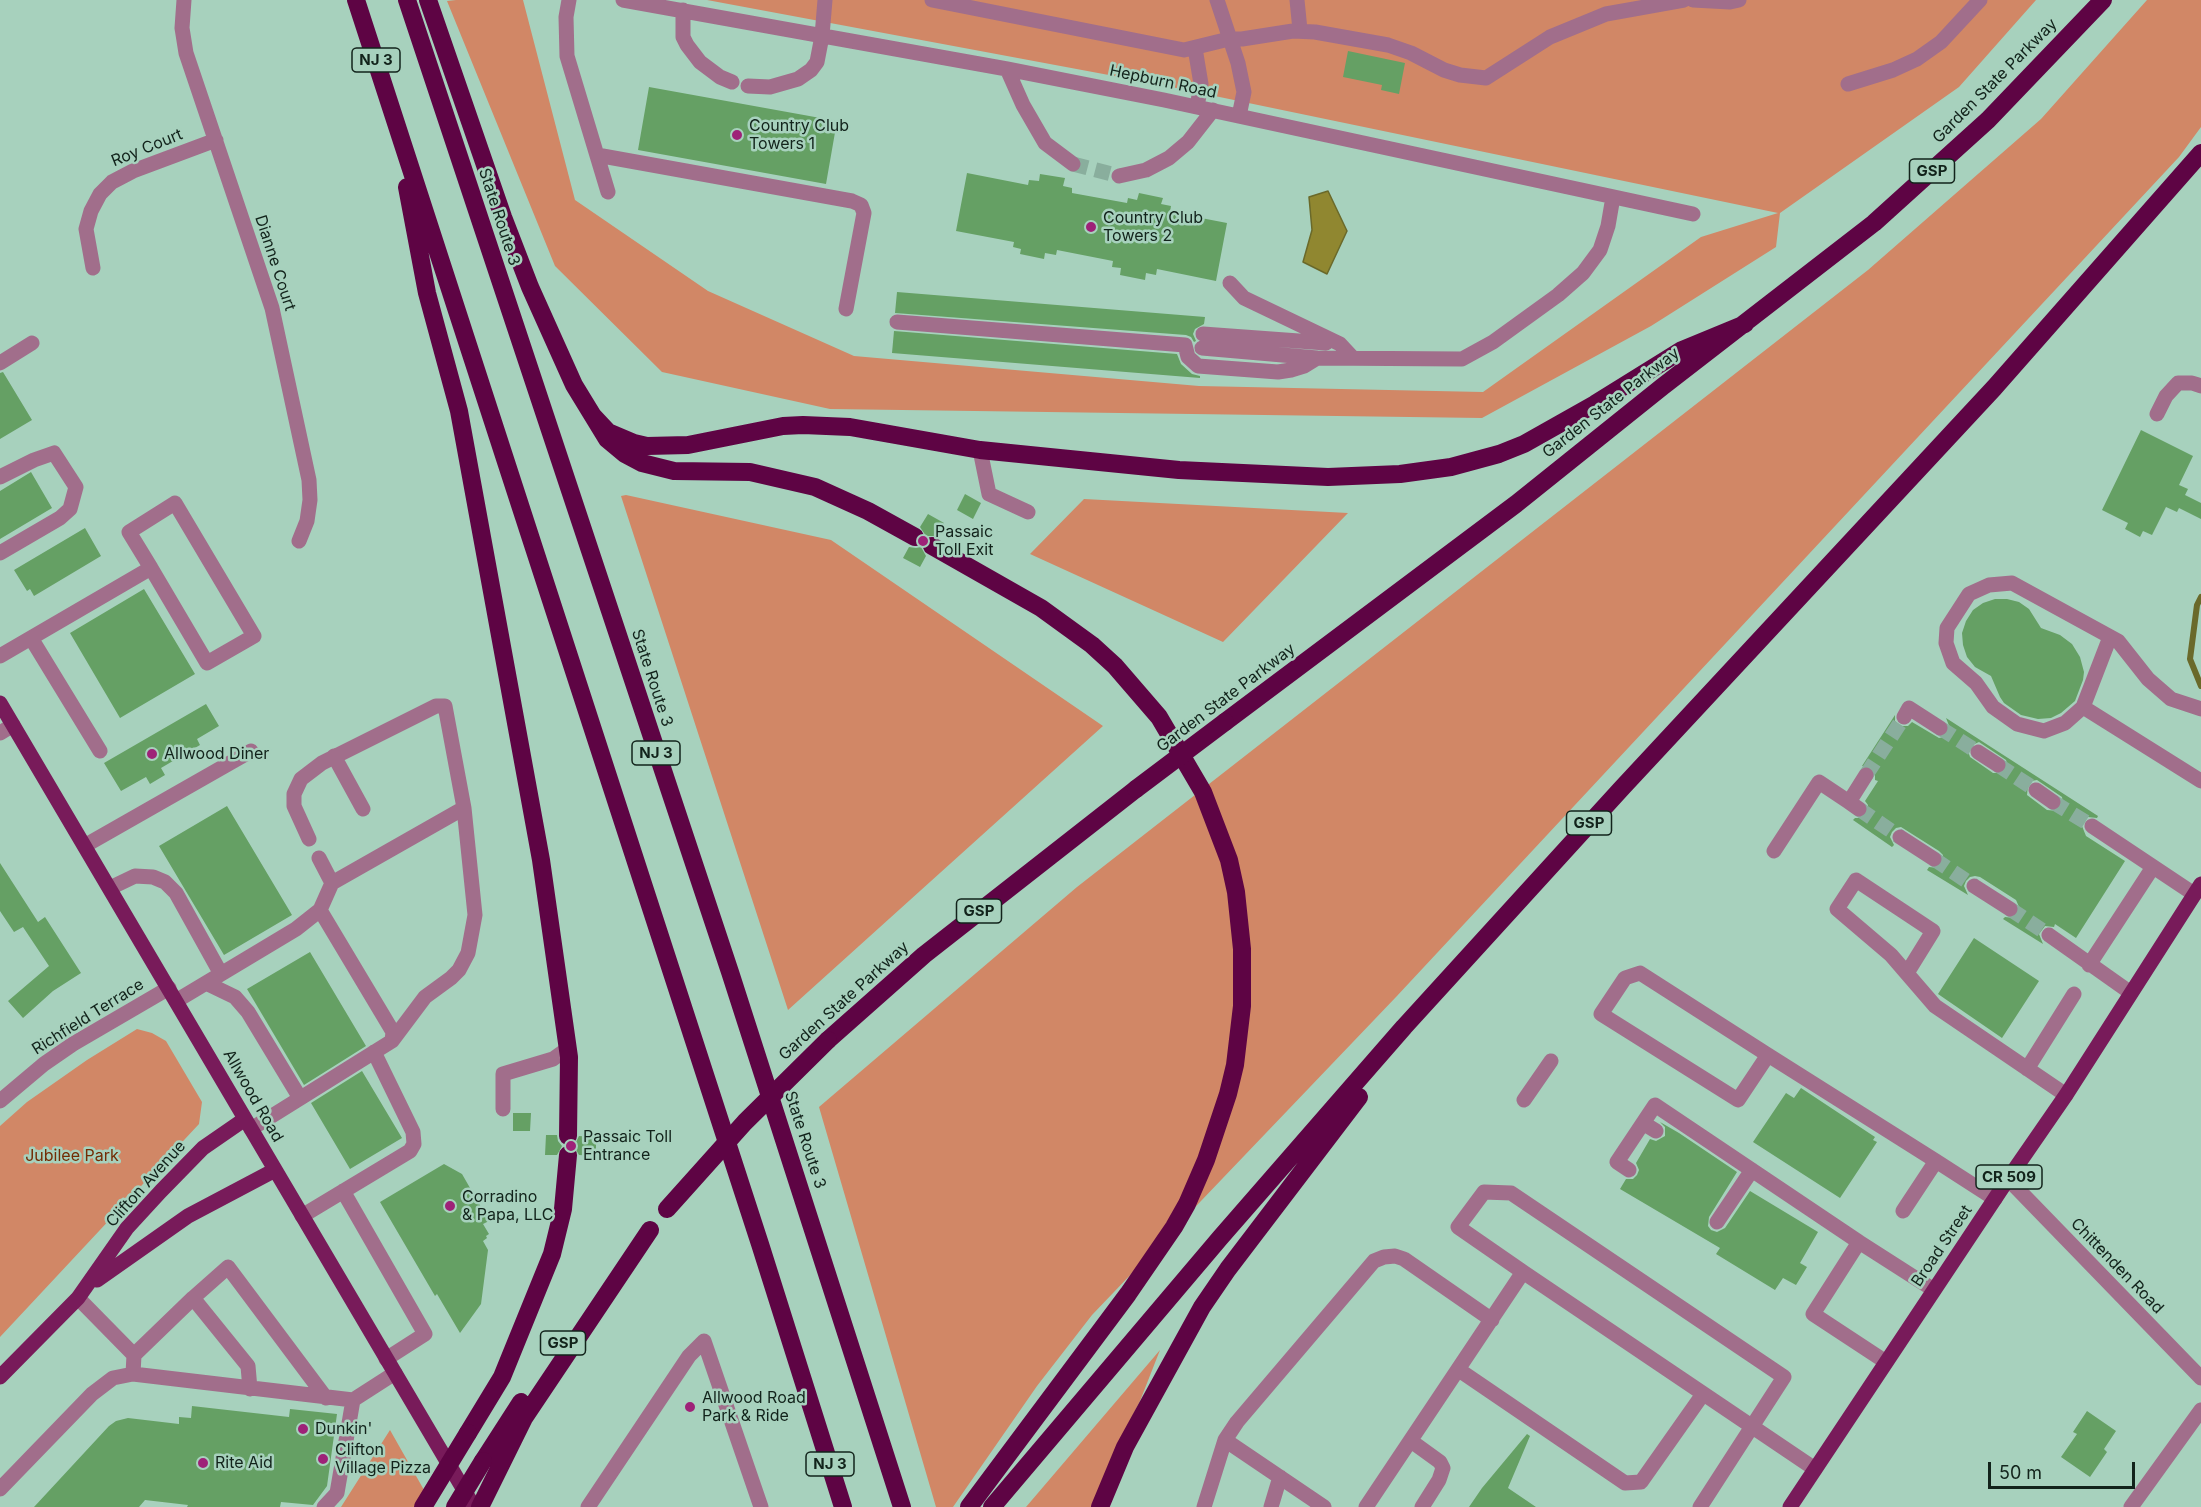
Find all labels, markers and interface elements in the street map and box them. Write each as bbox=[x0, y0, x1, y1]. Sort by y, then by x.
street label: Garden State Parkway bbox=[1929, 15, 2061, 147]
road number: NJ 3 bbox=[352, 48, 400, 72]
street label: Hepburn Road bbox=[1108, 61, 1218, 103]
place label: Country Club Towers 1 bbox=[749, 116, 849, 154]
street label: Roy Court bbox=[109, 125, 185, 171]
marker: Country Club Towers 1 bbox=[730, 128, 744, 142]
road number: GSP bbox=[1910, 159, 1954, 183]
street label: State Route 3 bbox=[474, 166, 524, 268]
place label: Country Club Towers 2 bbox=[1103, 208, 1203, 246]
street label: Dianne Court bbox=[251, 213, 299, 313]
marker: Country Club Towers 2 bbox=[1084, 220, 1098, 234]
street label: Garden State Parkway bbox=[1539, 344, 1683, 462]
place label: Passaic Toll Exit bbox=[935, 522, 993, 560]
marker: Passaic Toll Exit bbox=[916, 534, 930, 548]
street label: State Route 3 bbox=[627, 627, 677, 729]
street label: Garden State Parkway bbox=[1153, 640, 1299, 756]
road number: NJ 3 bbox=[632, 741, 680, 765]
place label: Allwood Diner bbox=[164, 744, 269, 764]
marker: Allwood Diner bbox=[145, 747, 159, 761]
road number: GSP bbox=[1566, 811, 1612, 835]
road number: GSP bbox=[956, 899, 1002, 923]
street label: Garden State Parkway bbox=[775, 938, 913, 1064]
street label: Richfield Terrace bbox=[29, 975, 147, 1059]
street label: Allwood Road bbox=[219, 1046, 287, 1146]
street label: State Route 3 bbox=[780, 1089, 830, 1191]
place label: Passaic Toll Entrance bbox=[583, 1127, 672, 1165]
street label: Clifton Avenue bbox=[102, 1137, 190, 1231]
marker: Passaic Toll Entrance bbox=[564, 1139, 578, 1153]
park label: Jubilee Park bbox=[25, 1146, 119, 1166]
road number: CR 509 bbox=[1976, 1165, 2042, 1189]
place label: Corradino & Papa, LLC bbox=[462, 1187, 553, 1225]
marker: Corradino & Papa, LLC bbox=[443, 1199, 457, 1213]
street label: Broad Street bbox=[1908, 1201, 1976, 1291]
street label: Chittenden Road bbox=[2067, 1214, 2167, 1318]
road number: GSP bbox=[540, 1331, 586, 1355]
place label: Allwood Road Park & Ride bbox=[702, 1388, 806, 1426]
marker: Allwood Road Park & Ride bbox=[683, 1400, 697, 1414]
place label: Dunkin' bbox=[315, 1419, 372, 1439]
marker: Dunkin' bbox=[296, 1422, 310, 1436]
place label: Clifton Village Pizza bbox=[335, 1440, 431, 1478]
scale bar bbox=[1991, 1450, 2138, 1488]
marker: Clifton Village Pizza bbox=[316, 1452, 330, 1466]
road number: NJ 3 bbox=[806, 1452, 854, 1476]
place label: Rite Aid bbox=[215, 1453, 273, 1473]
marker: Rite Aid bbox=[196, 1456, 210, 1470]
text: 50 m bbox=[1999, 1462, 2042, 1483]

